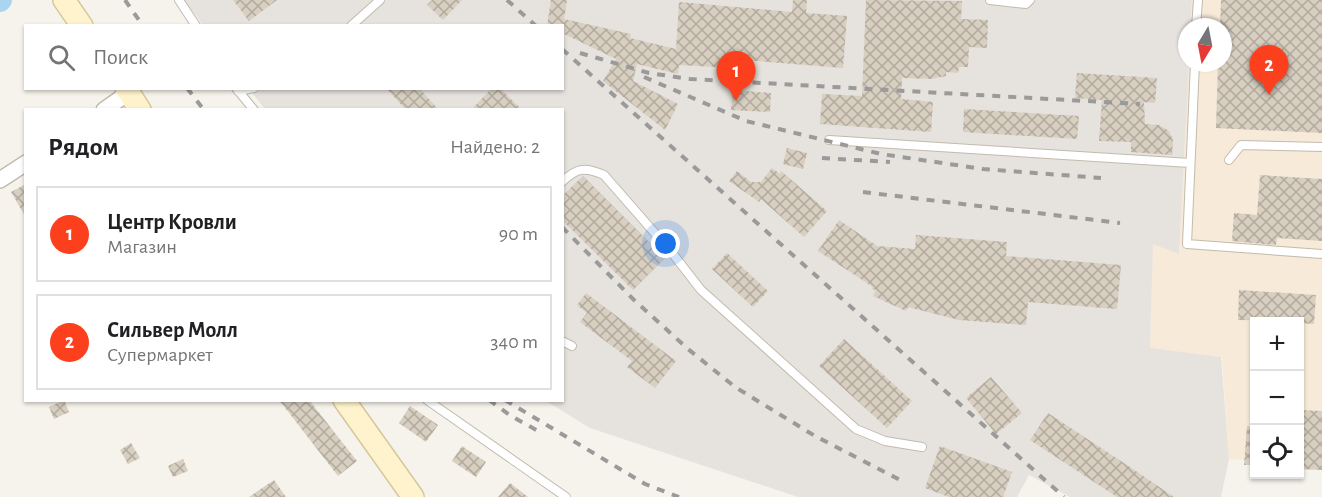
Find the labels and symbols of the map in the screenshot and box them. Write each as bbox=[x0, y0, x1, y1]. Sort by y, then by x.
north arrow bbox=[1178, 18, 1232, 72]
pin: 2 bbox=[1250, 46, 1288, 95]
pin: 1 bbox=[716, 51, 756, 101]
your location bbox=[651, 229, 680, 258]

